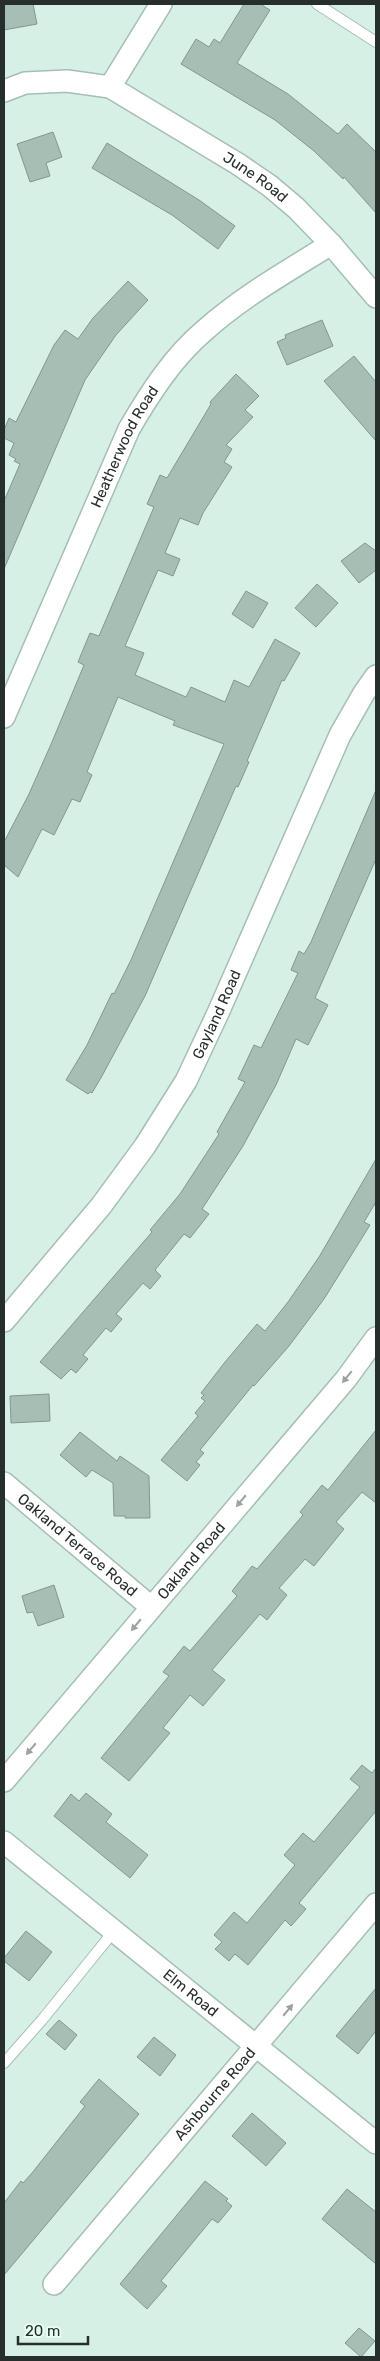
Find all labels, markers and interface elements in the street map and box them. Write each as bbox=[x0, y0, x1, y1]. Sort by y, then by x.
street label: June Road bbox=[220, 148, 291, 206]
street label: Heatherwood Road bbox=[87, 382, 162, 510]
street label: Gayland Road bbox=[189, 967, 245, 1062]
one-way arrow bbox=[341, 1370, 352, 1383]
street label: Oakland Terrace Road bbox=[14, 1489, 141, 1600]
one-way arrow bbox=[236, 1494, 247, 1507]
street label: Oakland Road bbox=[153, 1519, 229, 1603]
one-way arrow bbox=[130, 1618, 142, 1630]
one-way arrow bbox=[25, 1742, 37, 1754]
street label: Elm Road bbox=[160, 1965, 222, 2021]
one-way arrow bbox=[282, 2004, 293, 2017]
street label: Ashbourne Road bbox=[171, 2044, 259, 2144]
scale bar bbox=[18, 2314, 88, 2346]
text: 20 m bbox=[25, 2322, 60, 2340]

